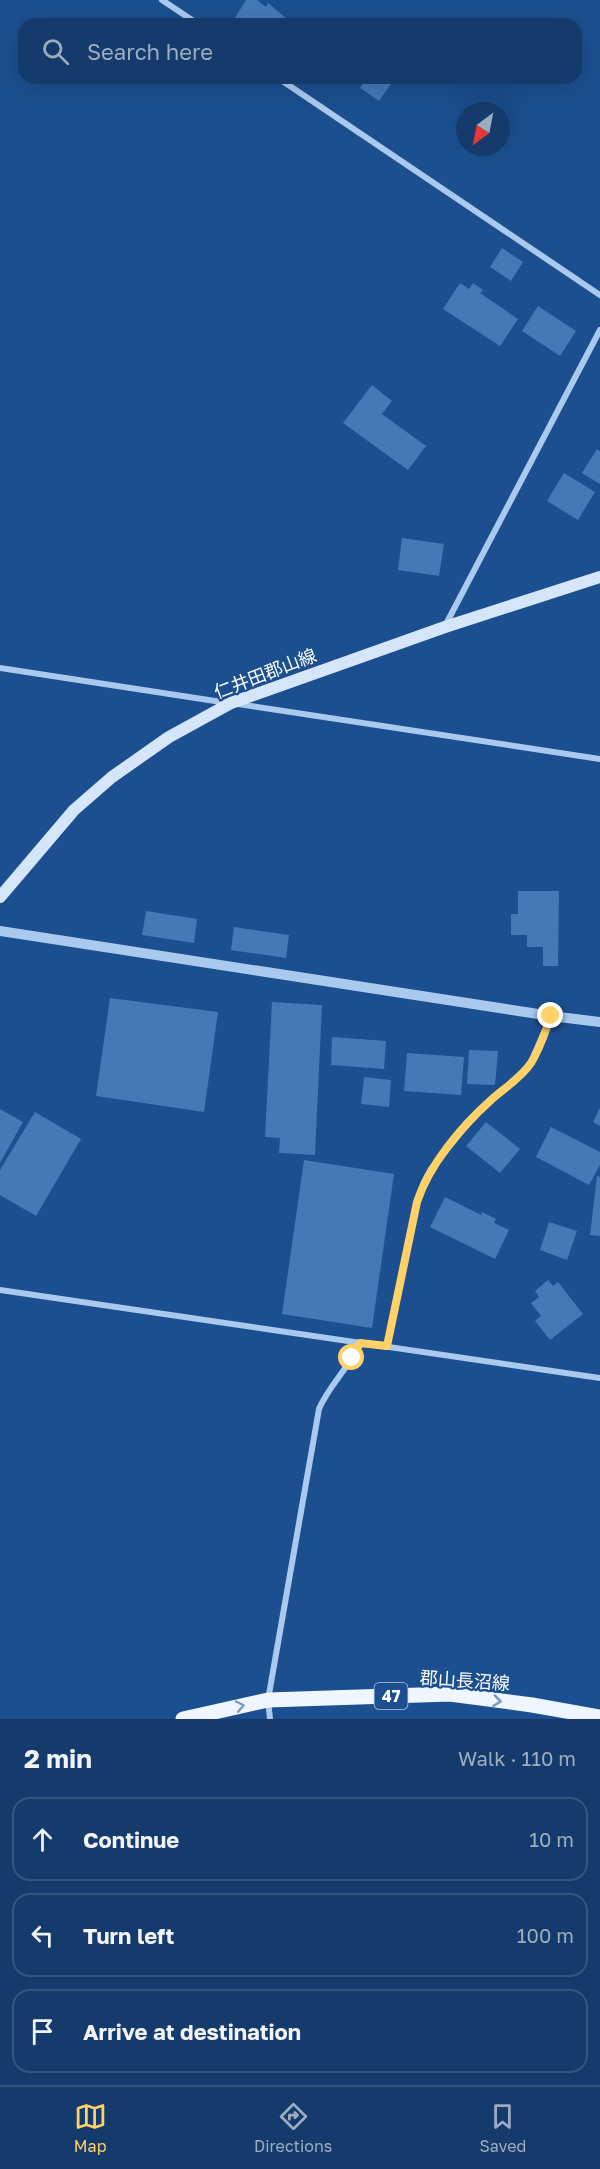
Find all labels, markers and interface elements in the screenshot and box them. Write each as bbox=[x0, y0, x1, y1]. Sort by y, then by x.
search box bbox=[18, 18, 582, 84]
icon: search bbox=[39, 35, 72, 68]
text: Search here bbox=[87, 38, 213, 65]
north arrow bbox=[456, 102, 510, 156]
street label: 仁井田郡山線 bbox=[211, 643, 319, 703]
route end bbox=[537, 1002, 563, 1028]
route start bbox=[338, 1344, 364, 1370]
street label: 郡山長沼線 bbox=[419, 1666, 511, 1694]
road number: 47 bbox=[374, 1683, 408, 1709]
one-way arrow bbox=[493, 1694, 502, 1706]
one-way arrow bbox=[235, 1700, 245, 1713]
text: 2 min bbox=[24, 1743, 92, 1774]
text: Walk · 110 m bbox=[458, 1746, 576, 1770]
icon: ahead bbox=[26, 1823, 59, 1856]
text: Continue bbox=[83, 1826, 179, 1853]
text: 10 m bbox=[529, 1827, 574, 1851]
icon: left bbox=[26, 1919, 59, 1952]
text: Turn left bbox=[83, 1922, 174, 1949]
text: 100 m bbox=[517, 1923, 574, 1947]
icon: arrive bbox=[26, 2015, 59, 2048]
text: Arrive at destination bbox=[83, 2018, 301, 2045]
tab: Map bbox=[74, 2100, 107, 2156]
tab: Directions bbox=[254, 2100, 332, 2156]
tab: Saved bbox=[480, 2100, 526, 2156]

